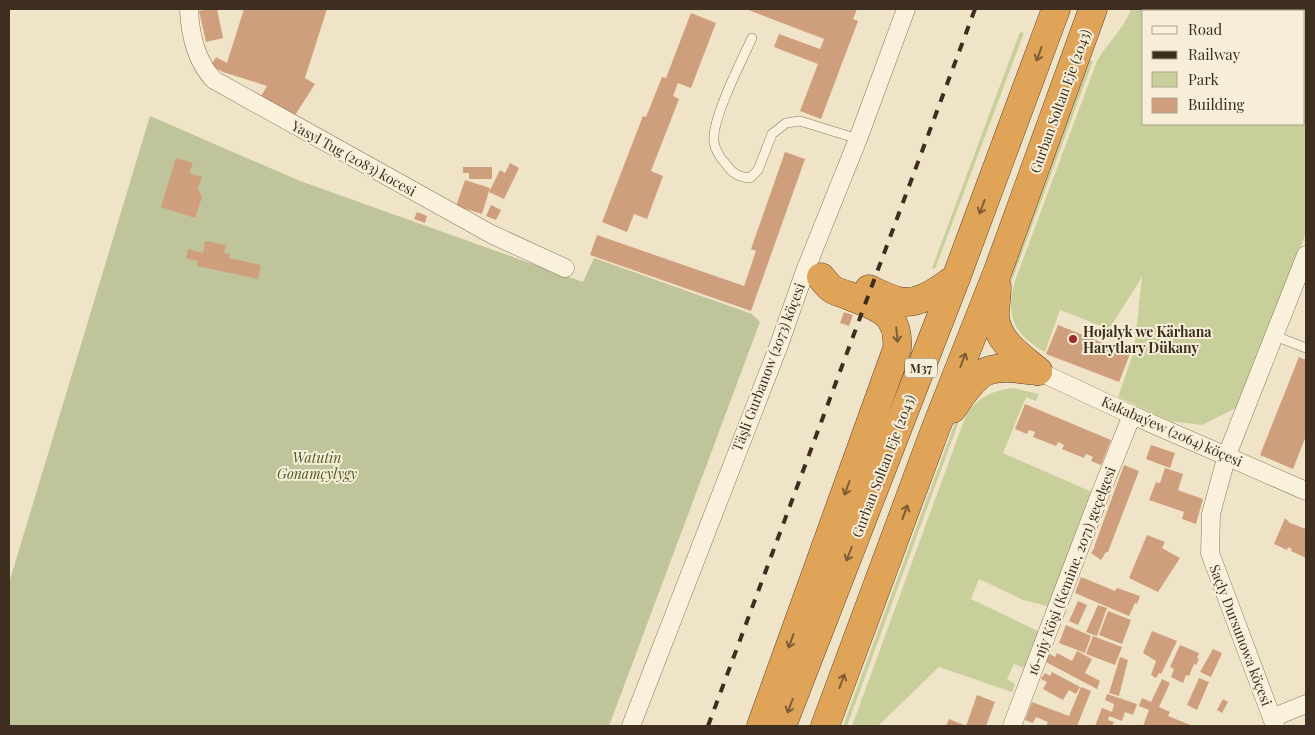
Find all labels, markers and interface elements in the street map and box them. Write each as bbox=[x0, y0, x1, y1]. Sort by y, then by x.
legend bbox=[1142, 10, 1305, 125]
text: Road bbox=[1188, 19, 1222, 39]
street label: Gurban Soltan Eje (2043) bbox=[1025, 26, 1095, 176]
text: Railway bbox=[1188, 44, 1241, 64]
one-way arrow bbox=[1034, 46, 1043, 62]
text: Park bbox=[1188, 69, 1220, 89]
text: Building bbox=[1188, 94, 1245, 114]
street label: Yasyl Tug (2083) kocesi bbox=[288, 115, 420, 200]
one-way arrow bbox=[977, 198, 986, 214]
street label: Täşli Gurbanow (2073) köçesi bbox=[727, 280, 809, 454]
place label: Hojalyk we Kärhana Harytlary Dükany bbox=[1083, 322, 1212, 357]
one-way arrow bbox=[892, 327, 902, 343]
marker: Hojalyk we Kärhana Harytlary Dükany bbox=[1067, 333, 1079, 345]
one-way arrow bbox=[958, 353, 968, 368]
road number: M37 bbox=[905, 358, 937, 378]
street label: Kakabaýew (2064) köçesi bbox=[1099, 391, 1245, 471]
street label: Gurban Soltan Eje (2043) bbox=[847, 392, 919, 540]
park label: Watutin Gonamçylygy bbox=[277, 448, 357, 483]
street label: 16-njy Köşi (Kemine, 2071) geçelgesi bbox=[1022, 464, 1120, 678]
one-way arrow bbox=[842, 480, 851, 496]
one-way arrow bbox=[901, 505, 910, 520]
one-way arrow bbox=[844, 546, 853, 562]
street label: Saçly Dursunowa köçesi bbox=[1205, 562, 1277, 708]
one-way arrow bbox=[786, 633, 795, 648]
one-way arrow bbox=[838, 673, 847, 689]
one-way arrow bbox=[785, 698, 794, 713]

